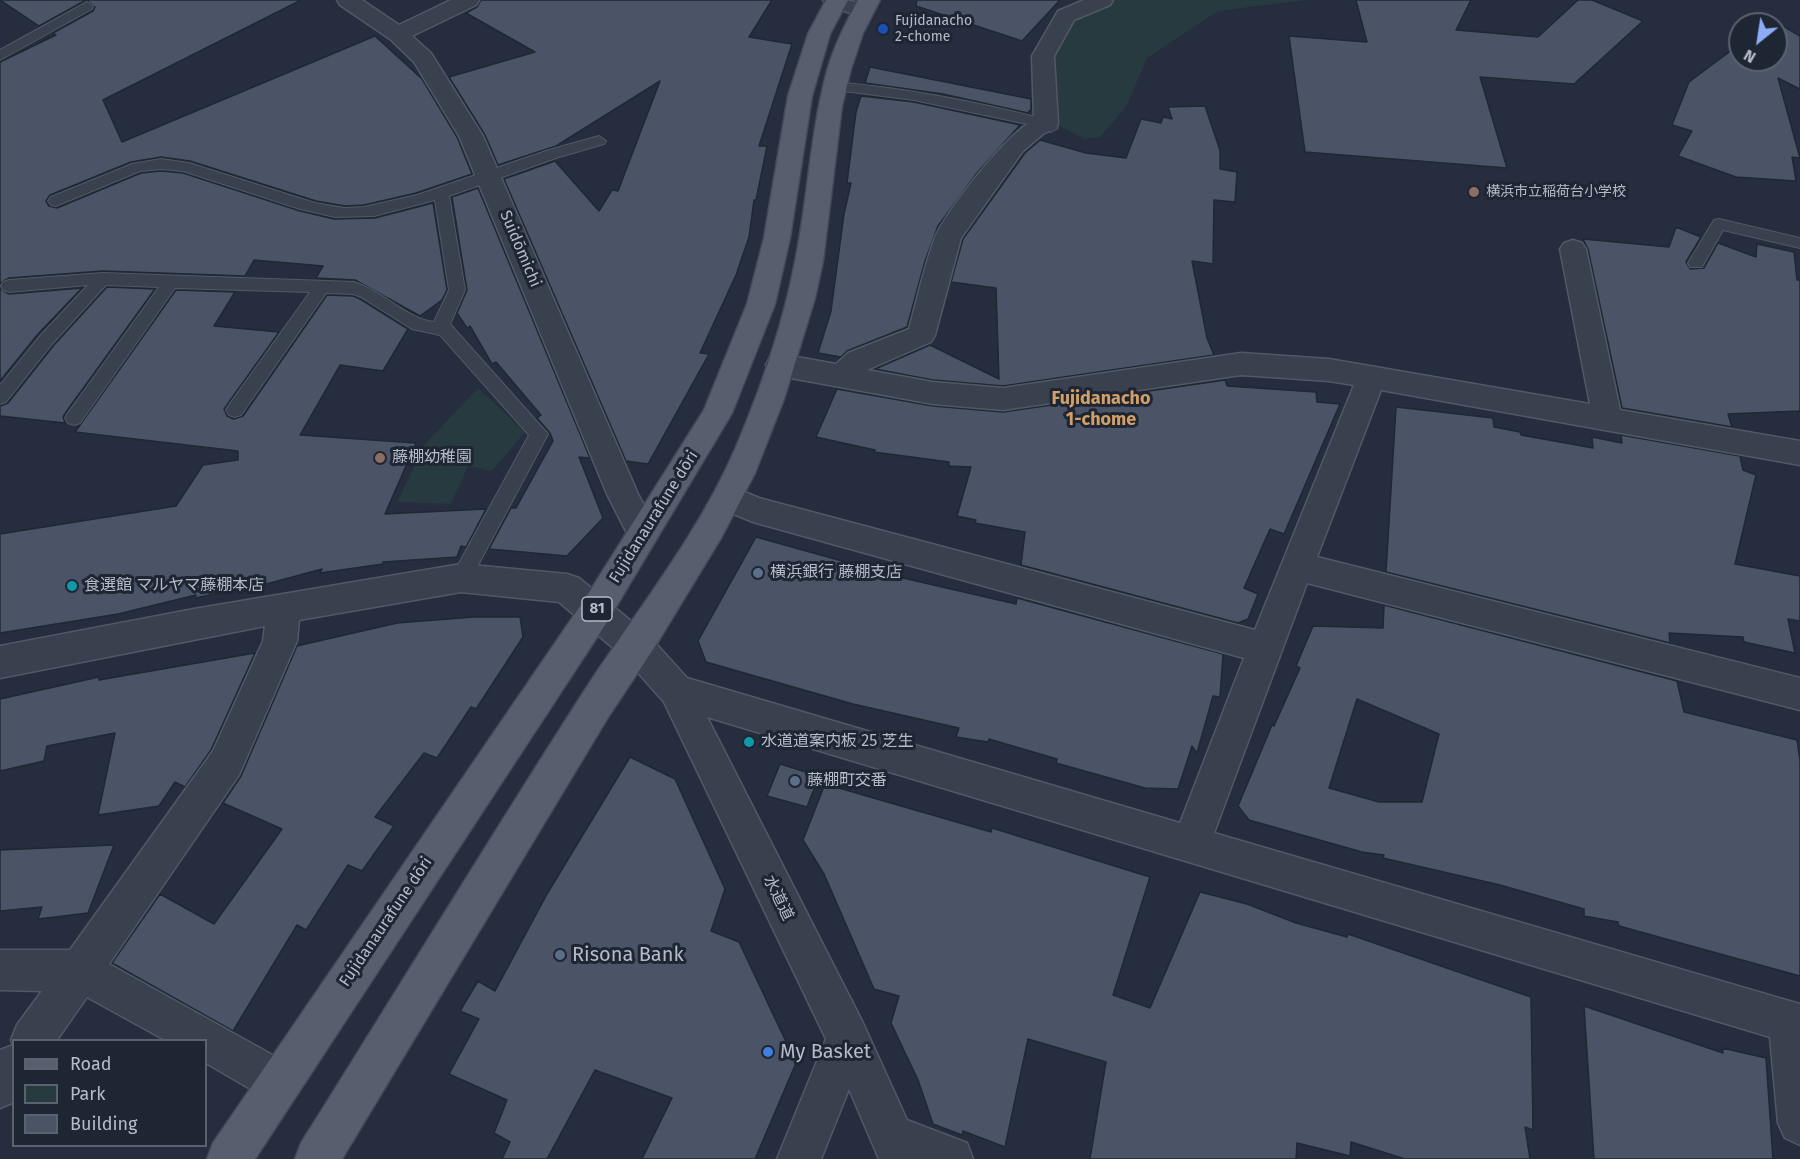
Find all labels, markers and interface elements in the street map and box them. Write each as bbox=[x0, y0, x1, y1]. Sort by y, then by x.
north arrow bbox=[1728, 12, 1788, 72]
place label: Fujidanacho 2-chome bbox=[895, 13, 972, 46]
marker: Fujidanacho 2-chome bbox=[876, 22, 890, 36]
text: N bbox=[1740, 45, 1759, 67]
place label: 横浜市立稲荷台小学校 bbox=[1486, 184, 1626, 200]
marker: 横浜市立稲荷台小学校 bbox=[1467, 185, 1481, 199]
street label: Suidōmichi bbox=[495, 208, 545, 290]
district label: Fujidanacho 1-chome bbox=[1052, 388, 1150, 430]
street label: Fujidanaurafune dōri bbox=[606, 447, 702, 587]
place label: 藤棚幼稚園 bbox=[392, 448, 472, 468]
marker: 藤棚幼稚園 bbox=[373, 451, 387, 465]
place label: 横浜銀行 藤棚支店 bbox=[770, 563, 902, 583]
marker: 横浜銀行 藤棚支店 bbox=[751, 566, 765, 580]
place label: 食選館 マルヤマ藤棚本店 bbox=[84, 576, 264, 596]
marker: 食選館 マルヤマ藤棚本店 bbox=[65, 579, 79, 593]
road number: 81 bbox=[582, 597, 612, 621]
place label: 水道道案内板 25 芝生 bbox=[761, 732, 913, 752]
marker: 水道道案内板 25 芝生 bbox=[742, 735, 756, 749]
place label: 藤棚町交番 bbox=[807, 771, 887, 791]
marker: 藤棚町交番 bbox=[788, 774, 802, 788]
street label: Fujidanaurafune dōri bbox=[335, 854, 437, 990]
street label: 水道道 bbox=[759, 872, 797, 924]
place label: Risona Bank bbox=[572, 943, 684, 967]
marker: Risona Bank bbox=[553, 948, 567, 962]
legend bbox=[12, 1039, 207, 1147]
place label: My Basket bbox=[780, 1040, 871, 1064]
marker: My Basket bbox=[761, 1045, 775, 1059]
text: Road bbox=[70, 1053, 112, 1075]
text: Park bbox=[70, 1083, 105, 1105]
text: Building bbox=[70, 1113, 137, 1135]

